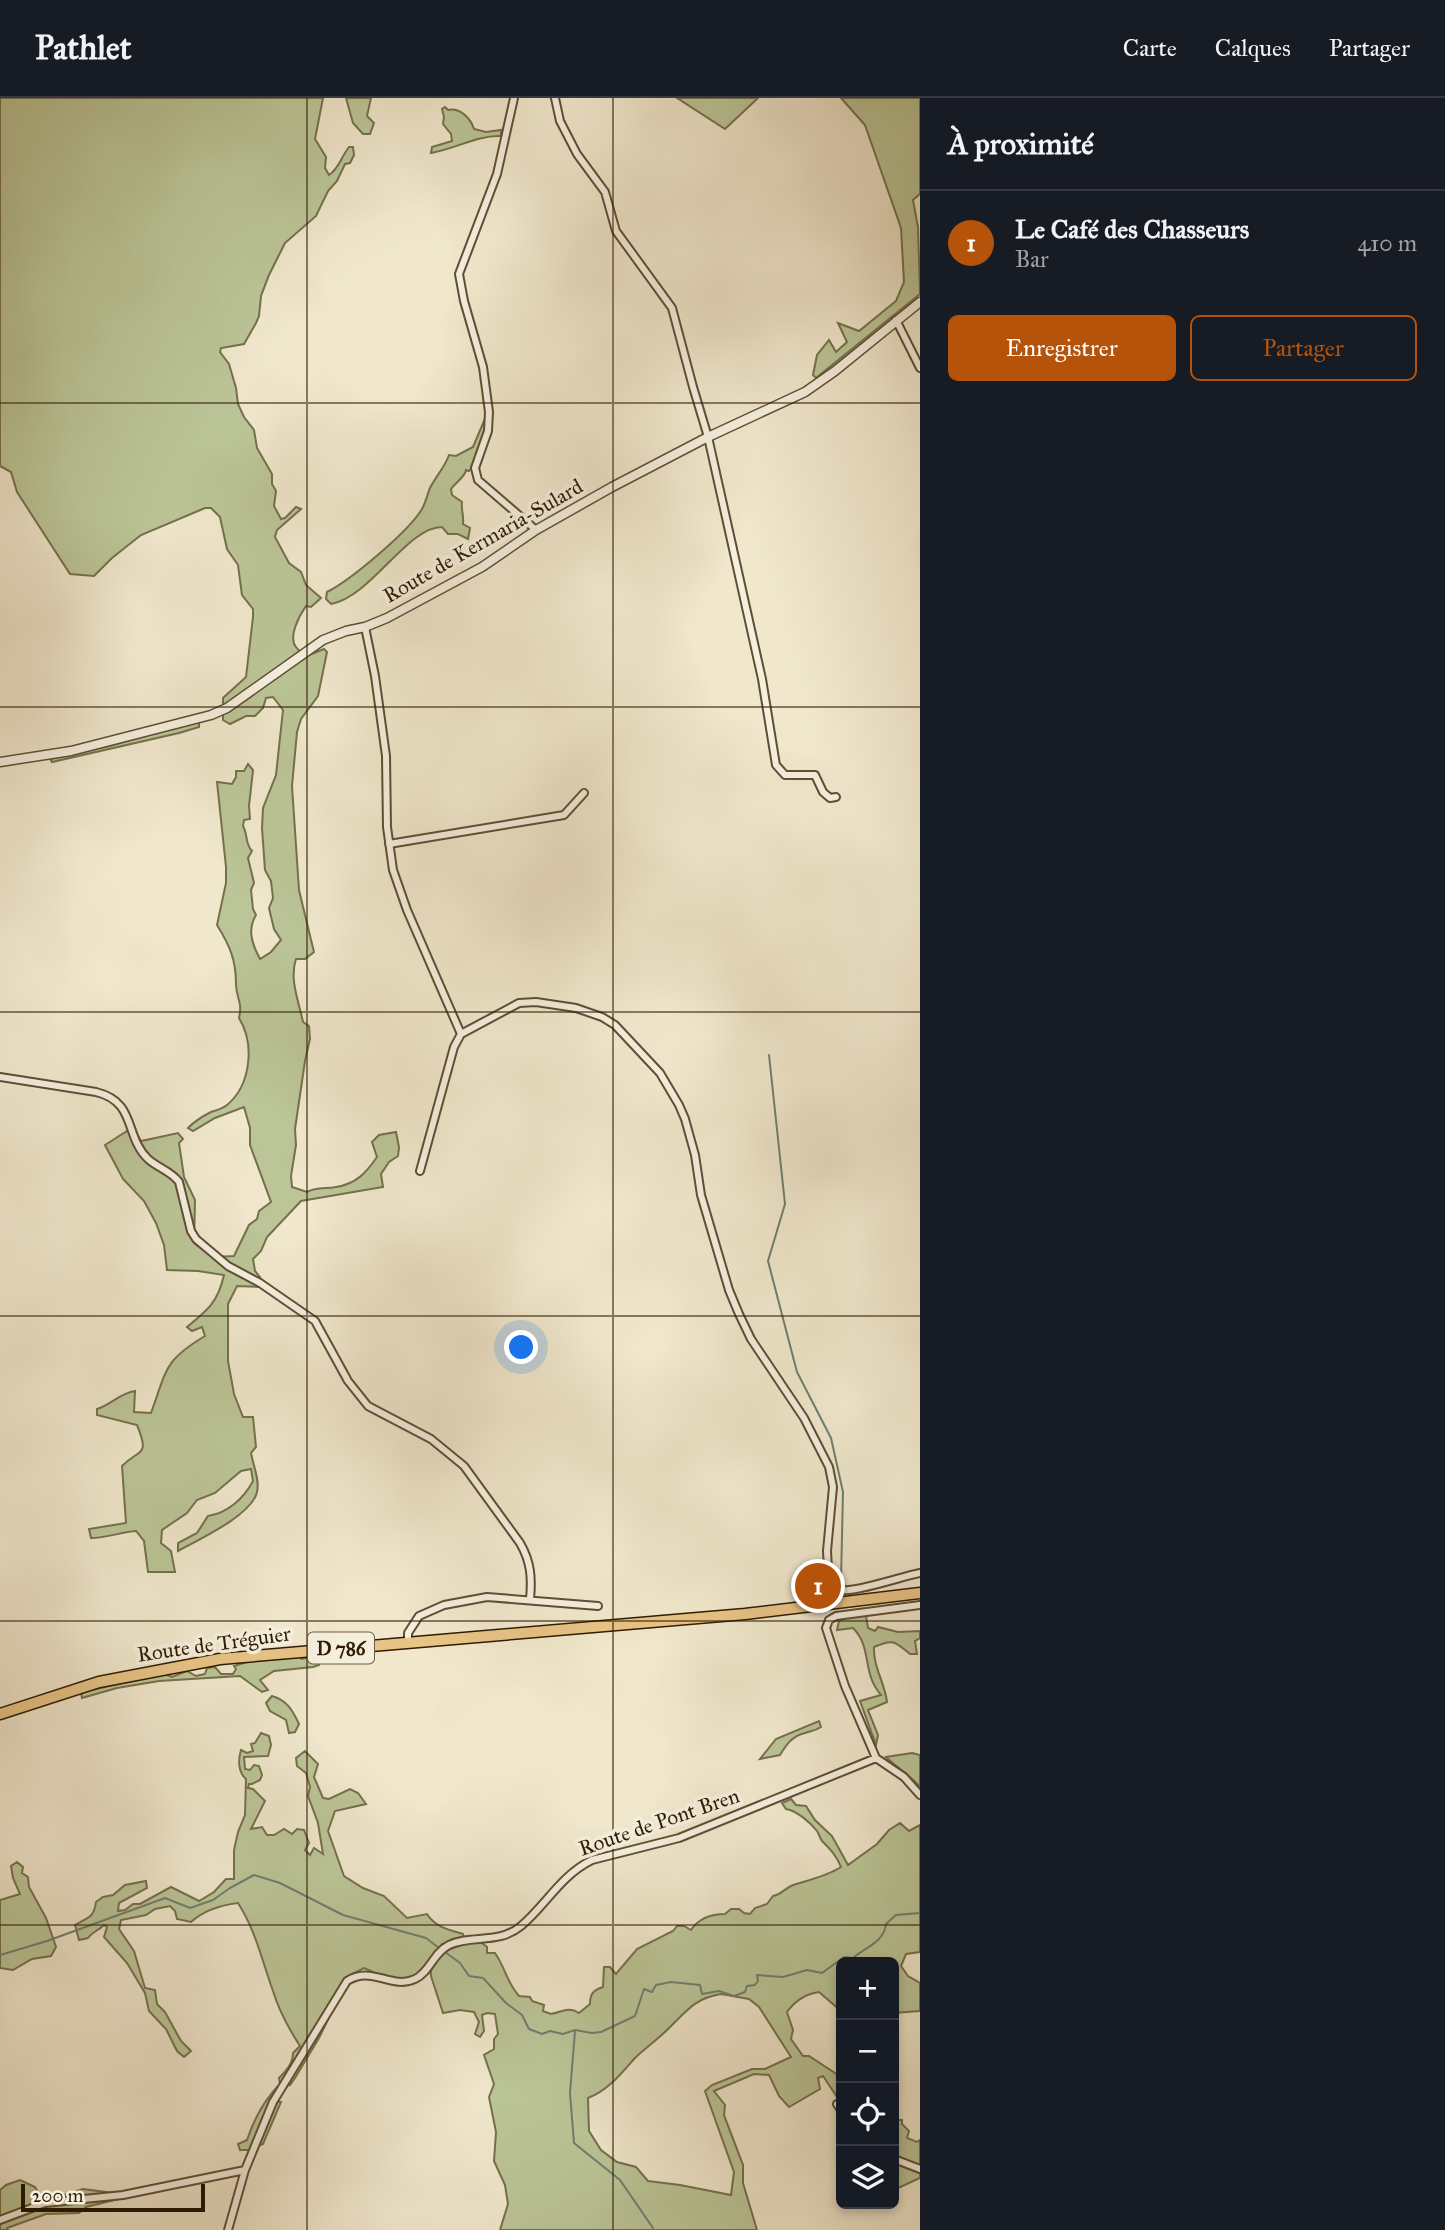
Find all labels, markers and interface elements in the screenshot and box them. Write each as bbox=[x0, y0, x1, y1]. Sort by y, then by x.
text: Pathlet bbox=[35, 28, 132, 68]
text: Carte bbox=[1123, 33, 1177, 63]
text: Calques bbox=[1215, 33, 1291, 63]
text: Partager bbox=[1329, 33, 1410, 63]
text: À proximité bbox=[948, 126, 1094, 162]
text: Le Café des Chasseurs bbox=[1015, 213, 1249, 245]
text: 1 bbox=[966, 229, 976, 257]
text: 410 m bbox=[1358, 229, 1417, 257]
text: Bar bbox=[1015, 245, 1049, 273]
button: Enregistrer bbox=[948, 315, 1176, 381]
button: Partager bbox=[1190, 315, 1417, 381]
street label: Route de Kermaria-Sulard bbox=[379, 473, 588, 609]
your location bbox=[504, 1330, 538, 1364]
pin: 1 bbox=[795, 1560, 841, 1612]
street label: Route de Tréguier bbox=[135, 1620, 293, 1668]
road number: D 786 bbox=[308, 1632, 374, 1664]
street label: Route de Pont Bren bbox=[575, 1782, 743, 1862]
map controls bbox=[836, 1957, 899, 2209]
button: + bbox=[836, 1957, 899, 2020]
button: − bbox=[836, 2020, 899, 2083]
button: locate bbox=[836, 2083, 899, 2146]
button: layers bbox=[836, 2146, 899, 2209]
scale bar bbox=[21, 2181, 205, 2213]
text: 200 m bbox=[32, 2184, 84, 2207]

